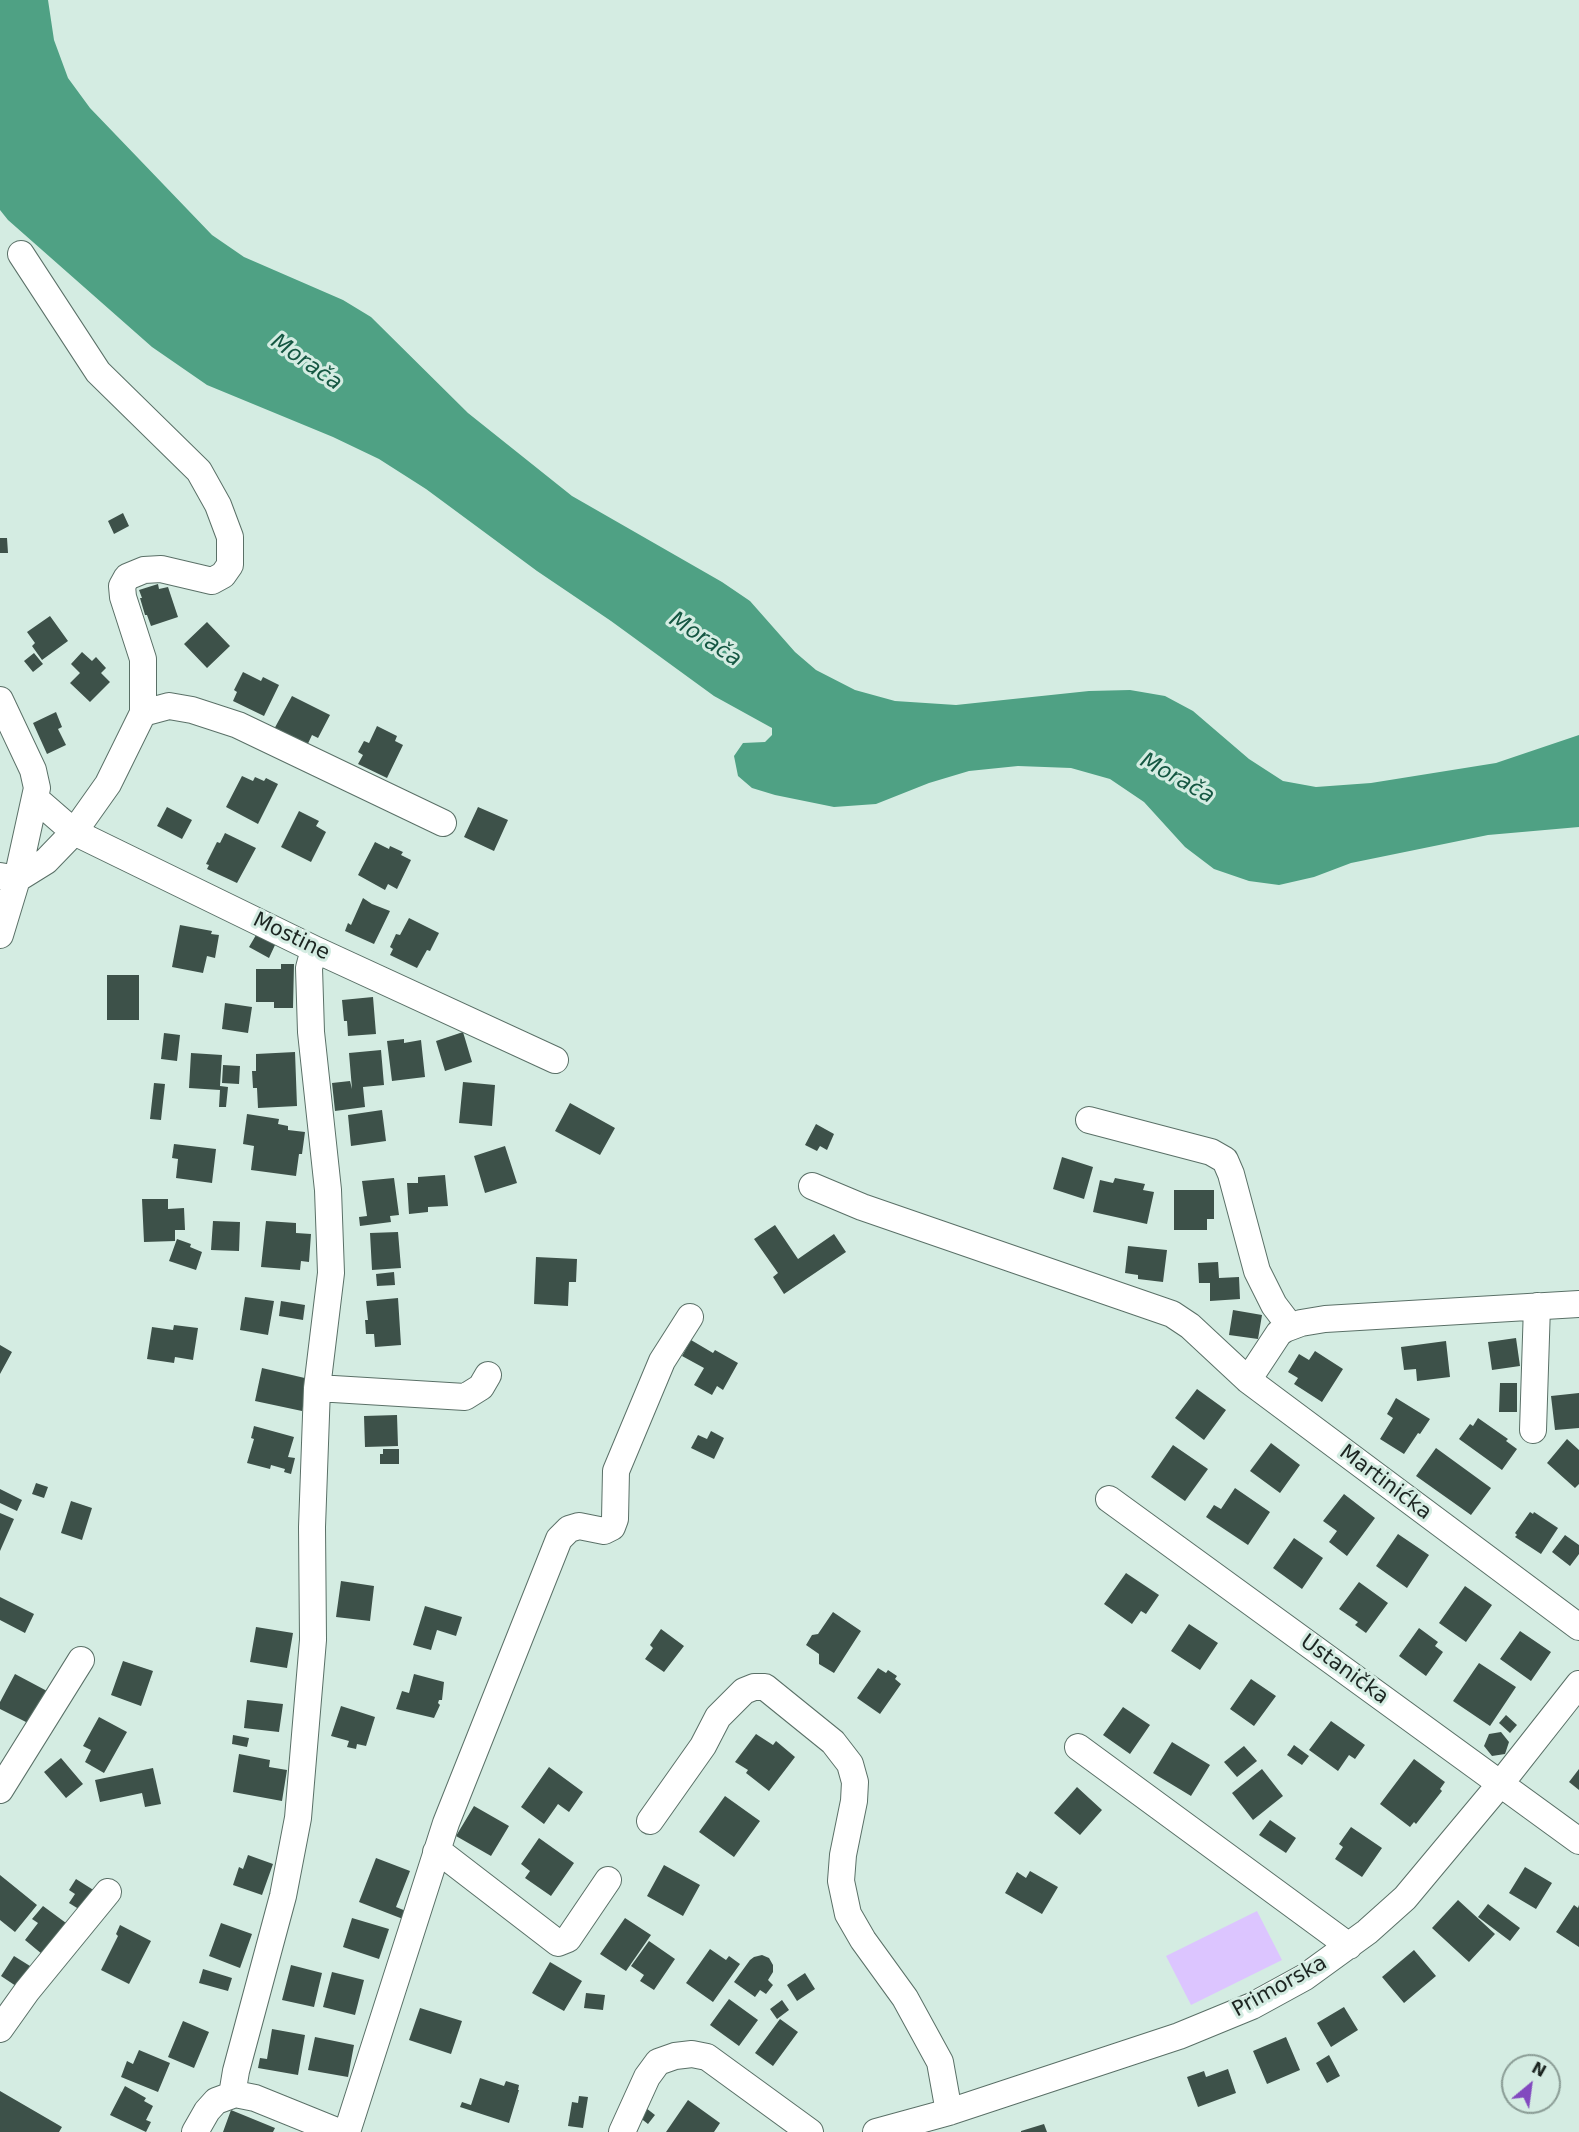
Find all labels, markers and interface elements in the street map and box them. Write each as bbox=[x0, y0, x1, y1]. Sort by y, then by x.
water label: Morača bbox=[265, 329, 347, 397]
water label: Morača bbox=[664, 607, 746, 673]
water label: Morača bbox=[1135, 748, 1219, 810]
street label: Mostine bbox=[249, 908, 333, 966]
street label: Martinićka bbox=[1334, 1440, 1436, 1526]
street label: Ustanička bbox=[1295, 1630, 1393, 1710]
street label: Primorska bbox=[1228, 1951, 1332, 2023]
north arrow bbox=[1501, 2054, 1561, 2114]
text: N bbox=[1529, 2058, 1549, 2081]

